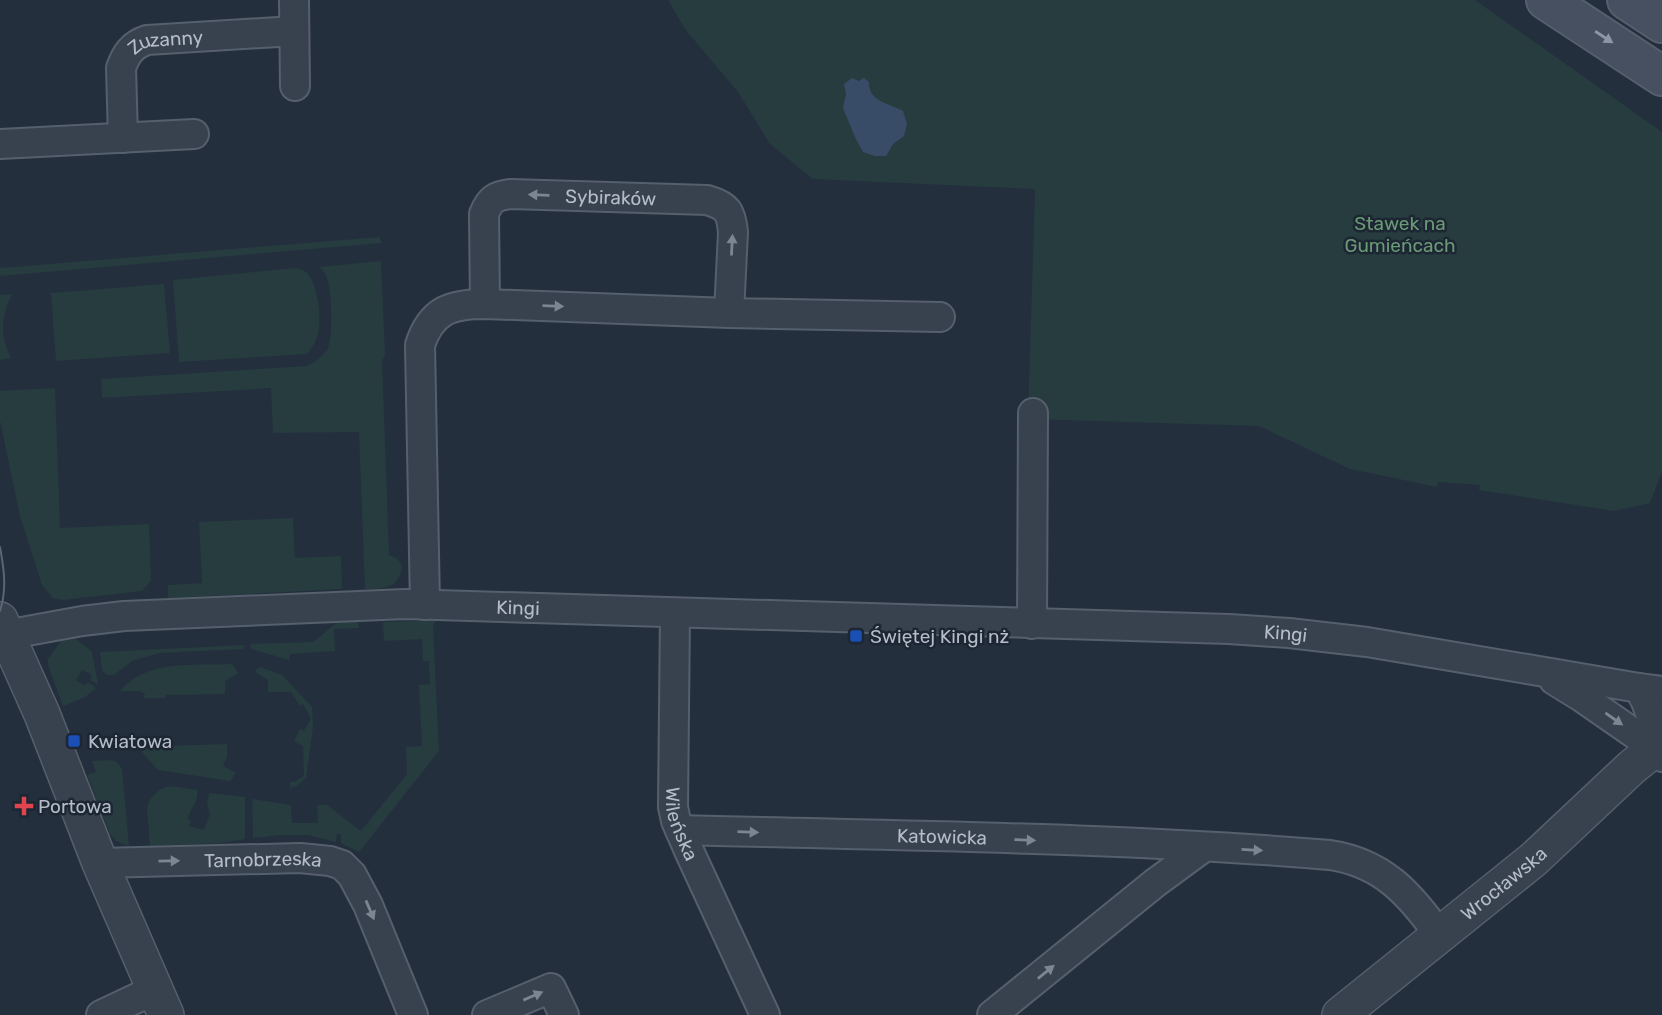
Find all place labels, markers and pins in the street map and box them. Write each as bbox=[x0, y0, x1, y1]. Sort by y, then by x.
place label: Świętej Kingi nż bbox=[870, 625, 1009, 648]
marker: Świętej Kingi nż bbox=[848, 628, 864, 644]
place label: Kwiatowa bbox=[88, 730, 172, 753]
marker: Kwiatowa bbox=[66, 733, 82, 749]
place label: Portowa bbox=[38, 795, 112, 818]
marker: Portowa bbox=[16, 798, 32, 814]

